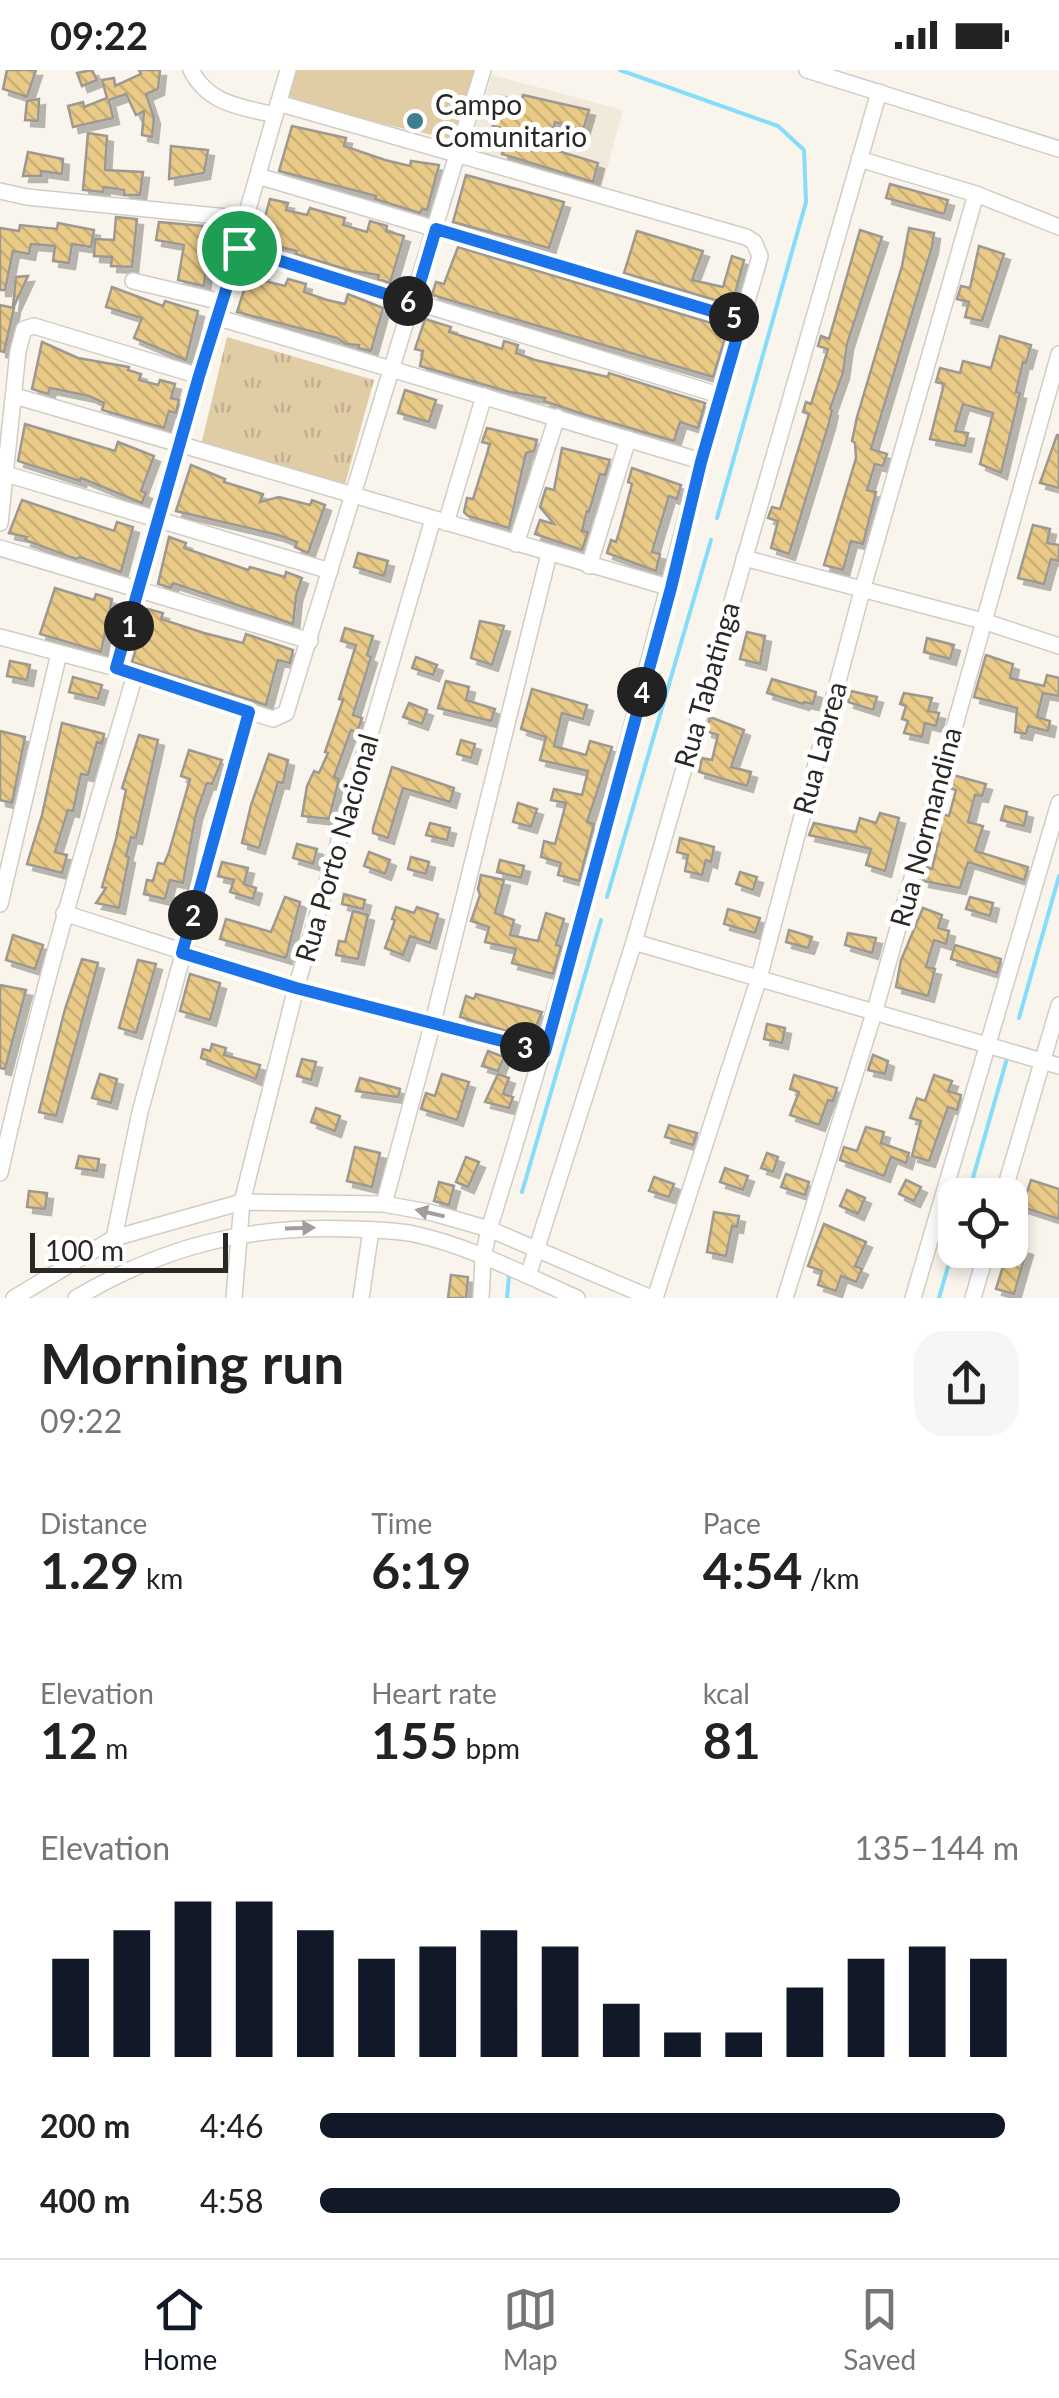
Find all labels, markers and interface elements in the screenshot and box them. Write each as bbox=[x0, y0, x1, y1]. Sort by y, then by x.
text: 09:22 bbox=[50, 12, 148, 58]
place label: Campo Comunitario bbox=[435, 87, 587, 153]
marker: Campo Comunitario bbox=[404, 110, 426, 132]
pin bbox=[197, 206, 282, 291]
icon: arrive bbox=[212, 221, 267, 276]
pin: 6 bbox=[383, 276, 433, 326]
text: 6 bbox=[400, 284, 416, 318]
pin: 5 bbox=[709, 292, 759, 342]
text: 5 bbox=[726, 300, 742, 334]
street label: Rua Tabatinga bbox=[666, 598, 746, 772]
pin: 1 bbox=[104, 601, 154, 651]
text: 1 bbox=[121, 609, 137, 643]
pin: 4 bbox=[617, 667, 667, 717]
text: 4 bbox=[634, 675, 650, 709]
street label: Rua Labrea bbox=[785, 678, 853, 818]
street label: Rua Normandina bbox=[882, 723, 968, 930]
street label: Rua Porto Nacional bbox=[287, 730, 385, 966]
pin: 2 bbox=[168, 890, 218, 940]
text: 2 bbox=[185, 898, 201, 932]
pin: 3 bbox=[500, 1022, 550, 1072]
text: 3 bbox=[517, 1030, 533, 1064]
map controls bbox=[938, 1178, 1028, 1268]
button: locate bbox=[938, 1178, 1028, 1268]
one-way arrow bbox=[414, 1205, 445, 1220]
one-way arrow bbox=[285, 1220, 317, 1236]
scale bar bbox=[30, 1228, 228, 1272]
text: 100 m bbox=[45, 1233, 124, 1267]
text: Morning run bbox=[40, 1330, 344, 1396]
button: share bbox=[914, 1331, 1019, 1436]
text: 09:22 bbox=[40, 1401, 122, 1440]
text: Distance bbox=[40, 1506, 147, 1540]
text: Time bbox=[371, 1506, 432, 1540]
text: Pace bbox=[703, 1506, 761, 1540]
text: 1.29 bbox=[40, 1540, 139, 1600]
text: 6:19 bbox=[371, 1540, 471, 1600]
text: 4:54 bbox=[703, 1540, 803, 1600]
text: km bbox=[139, 1561, 183, 1595]
text: /km bbox=[803, 1561, 860, 1595]
text: Elevation bbox=[40, 1676, 154, 1710]
text: Heart rate bbox=[371, 1676, 497, 1710]
text: kcal bbox=[703, 1676, 750, 1710]
text: 12 bbox=[40, 1710, 98, 1770]
text: 155 bbox=[371, 1710, 458, 1770]
text: 81 bbox=[703, 1710, 761, 1770]
text: m bbox=[98, 1731, 128, 1765]
text: bpm bbox=[458, 1731, 520, 1765]
text: Elevation bbox=[40, 1828, 170, 1867]
text: 135–144 m bbox=[855, 1828, 1019, 1867]
text: 200 m bbox=[40, 2106, 130, 2145]
text: 4:46 bbox=[200, 2106, 264, 2145]
text: 400 m bbox=[40, 2181, 130, 2220]
text: 4:58 bbox=[200, 2181, 264, 2220]
tab: Home bbox=[143, 2282, 217, 2376]
tab: Map bbox=[503, 2282, 558, 2376]
tab: Saved bbox=[843, 2282, 916, 2376]

